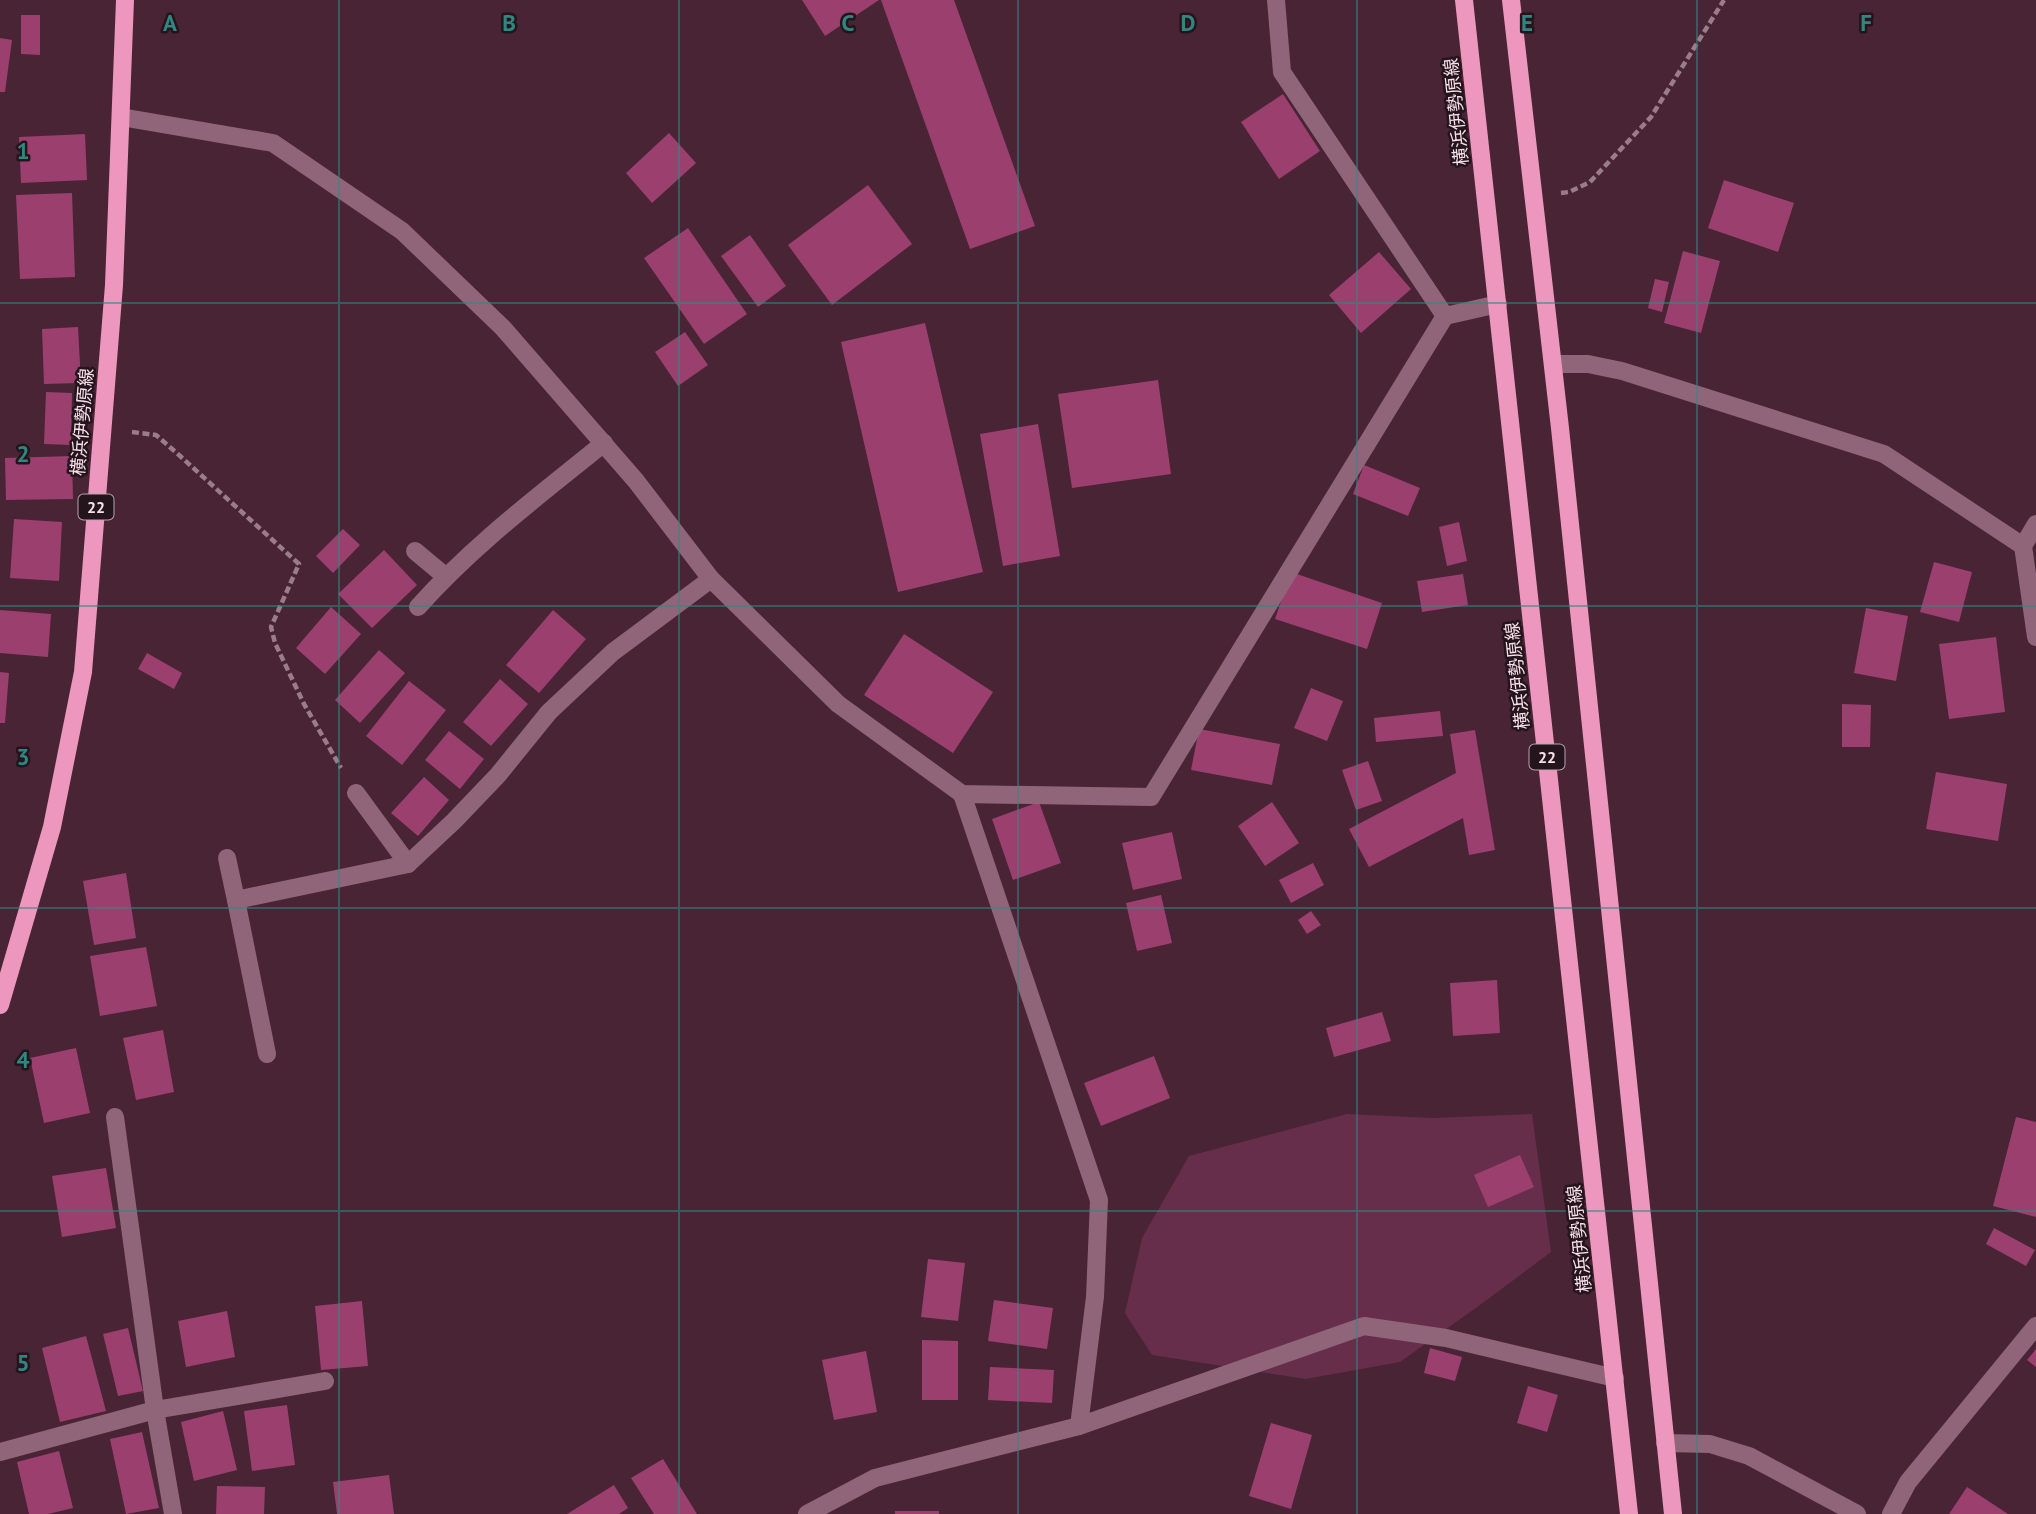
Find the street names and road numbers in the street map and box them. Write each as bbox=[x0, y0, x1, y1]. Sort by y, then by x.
street label: 横浜伊勢原線 bbox=[1439, 57, 1473, 167]
street label: 横浜伊勢原線 bbox=[66, 367, 98, 477]
road number: 22 bbox=[78, 494, 114, 520]
street label: 横浜伊勢原線 bbox=[1500, 621, 1534, 731]
road number: 22 bbox=[1530, 744, 1564, 770]
street label: 横浜伊勢原線 bbox=[1562, 1184, 1596, 1294]

